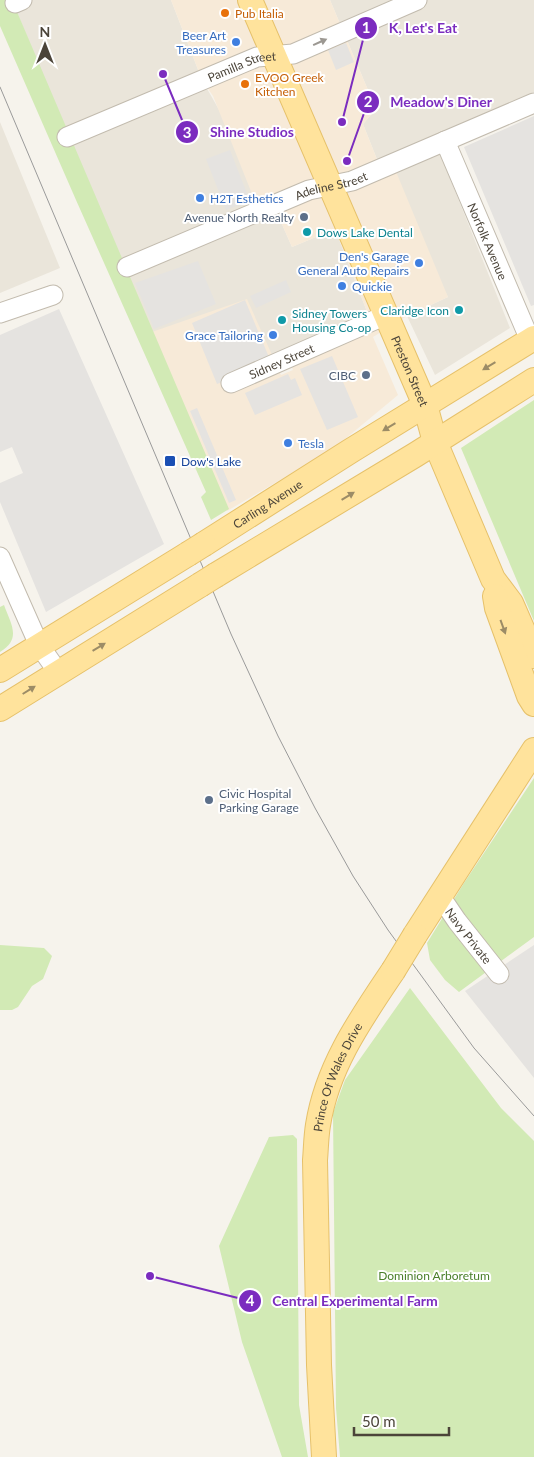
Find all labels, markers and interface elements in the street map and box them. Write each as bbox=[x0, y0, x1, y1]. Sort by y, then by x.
place label: Pub Italia bbox=[235, 6, 284, 21]
marker: Pub Italia bbox=[219, 7, 231, 19]
callout: K, Let's Eat bbox=[354, 14, 467, 43]
text: 1 bbox=[362, 18, 370, 36]
text: K, Let's Eat bbox=[389, 19, 458, 36]
north arrow bbox=[20, 20, 70, 70]
text: N bbox=[40, 23, 50, 40]
place label: Beer Art Treasures bbox=[176, 28, 227, 57]
marker: Beer Art Treasures bbox=[230, 36, 242, 48]
one-way arrow bbox=[313, 37, 327, 45]
street label: Pamilla Street bbox=[205, 48, 277, 85]
place label: EVOO Greek Kitchen bbox=[255, 70, 325, 99]
marker: EVOO Greek Kitchen bbox=[239, 78, 251, 90]
callout: Meadow's Diner bbox=[355, 87, 502, 116]
text: 2 bbox=[364, 92, 373, 110]
text: Meadow's Diner bbox=[390, 93, 493, 110]
callout: Shine Studios bbox=[175, 118, 304, 147]
text: 3 bbox=[183, 123, 191, 141]
text: Shine Studios bbox=[210, 123, 294, 140]
street label: Adeline Street bbox=[292, 168, 370, 203]
place label: H2T Esthetics bbox=[210, 191, 284, 206]
marker: H2T Esthetics bbox=[194, 192, 206, 204]
street label: Norfolk Avenue bbox=[465, 200, 511, 282]
place label: Avenue North Realty bbox=[184, 210, 295, 225]
marker: Avenue North Realty bbox=[298, 211, 310, 223]
place label: Dows Lake Dental bbox=[317, 225, 413, 240]
marker: Dows Lake Dental bbox=[301, 226, 313, 238]
place label: Den's Garage General Auto Repairs bbox=[298, 249, 409, 278]
marker: Den's Garage General Auto Repairs bbox=[413, 257, 425, 269]
place label: Quickie bbox=[352, 279, 392, 294]
marker: Quickie bbox=[336, 280, 348, 292]
place label: Claridge Icon bbox=[380, 303, 449, 318]
marker: Claridge Icon bbox=[453, 304, 465, 316]
place label: Sidney Towers Housing Co-op bbox=[292, 306, 372, 335]
marker: Sidney Towers Housing Co-op bbox=[276, 314, 288, 326]
place label: Grace Tailoring bbox=[185, 328, 263, 343]
marker: Grace Tailoring bbox=[267, 329, 279, 341]
street label: Preston Street bbox=[388, 333, 432, 409]
street label: Sidney Street bbox=[246, 340, 317, 382]
one-way arrow bbox=[482, 361, 495, 371]
place label: CIBC bbox=[329, 368, 356, 383]
marker: CIBC bbox=[360, 369, 372, 381]
one-way arrow bbox=[382, 423, 395, 432]
place label: Tesla bbox=[298, 436, 324, 451]
marker: Tesla bbox=[282, 437, 294, 449]
marker: Dow's Lake bbox=[163, 454, 177, 468]
place label: Dow's Lake bbox=[181, 454, 241, 469]
street label: Carling Avenue bbox=[230, 476, 305, 531]
one-way arrow bbox=[341, 491, 354, 500]
one-way arrow bbox=[500, 619, 507, 634]
one-way arrow bbox=[93, 642, 106, 651]
one-way arrow bbox=[22, 686, 35, 695]
place label: Civic Hospital Parking Garage bbox=[219, 786, 299, 815]
marker: Civic Hospital Parking Garage bbox=[203, 794, 215, 806]
street label: Navy Private bbox=[443, 905, 495, 967]
street label: Prince Of Wales Drive bbox=[310, 1020, 365, 1133]
park label: Dominion Arboretum bbox=[378, 1268, 490, 1283]
callout: Central Experimental Farm bbox=[237, 1287, 448, 1316]
text: 4 bbox=[246, 1291, 255, 1309]
text: Central Experimental Farm bbox=[272, 1292, 438, 1309]
scale bar bbox=[354, 1404, 449, 1436]
text: 50 m bbox=[362, 1412, 396, 1430]

